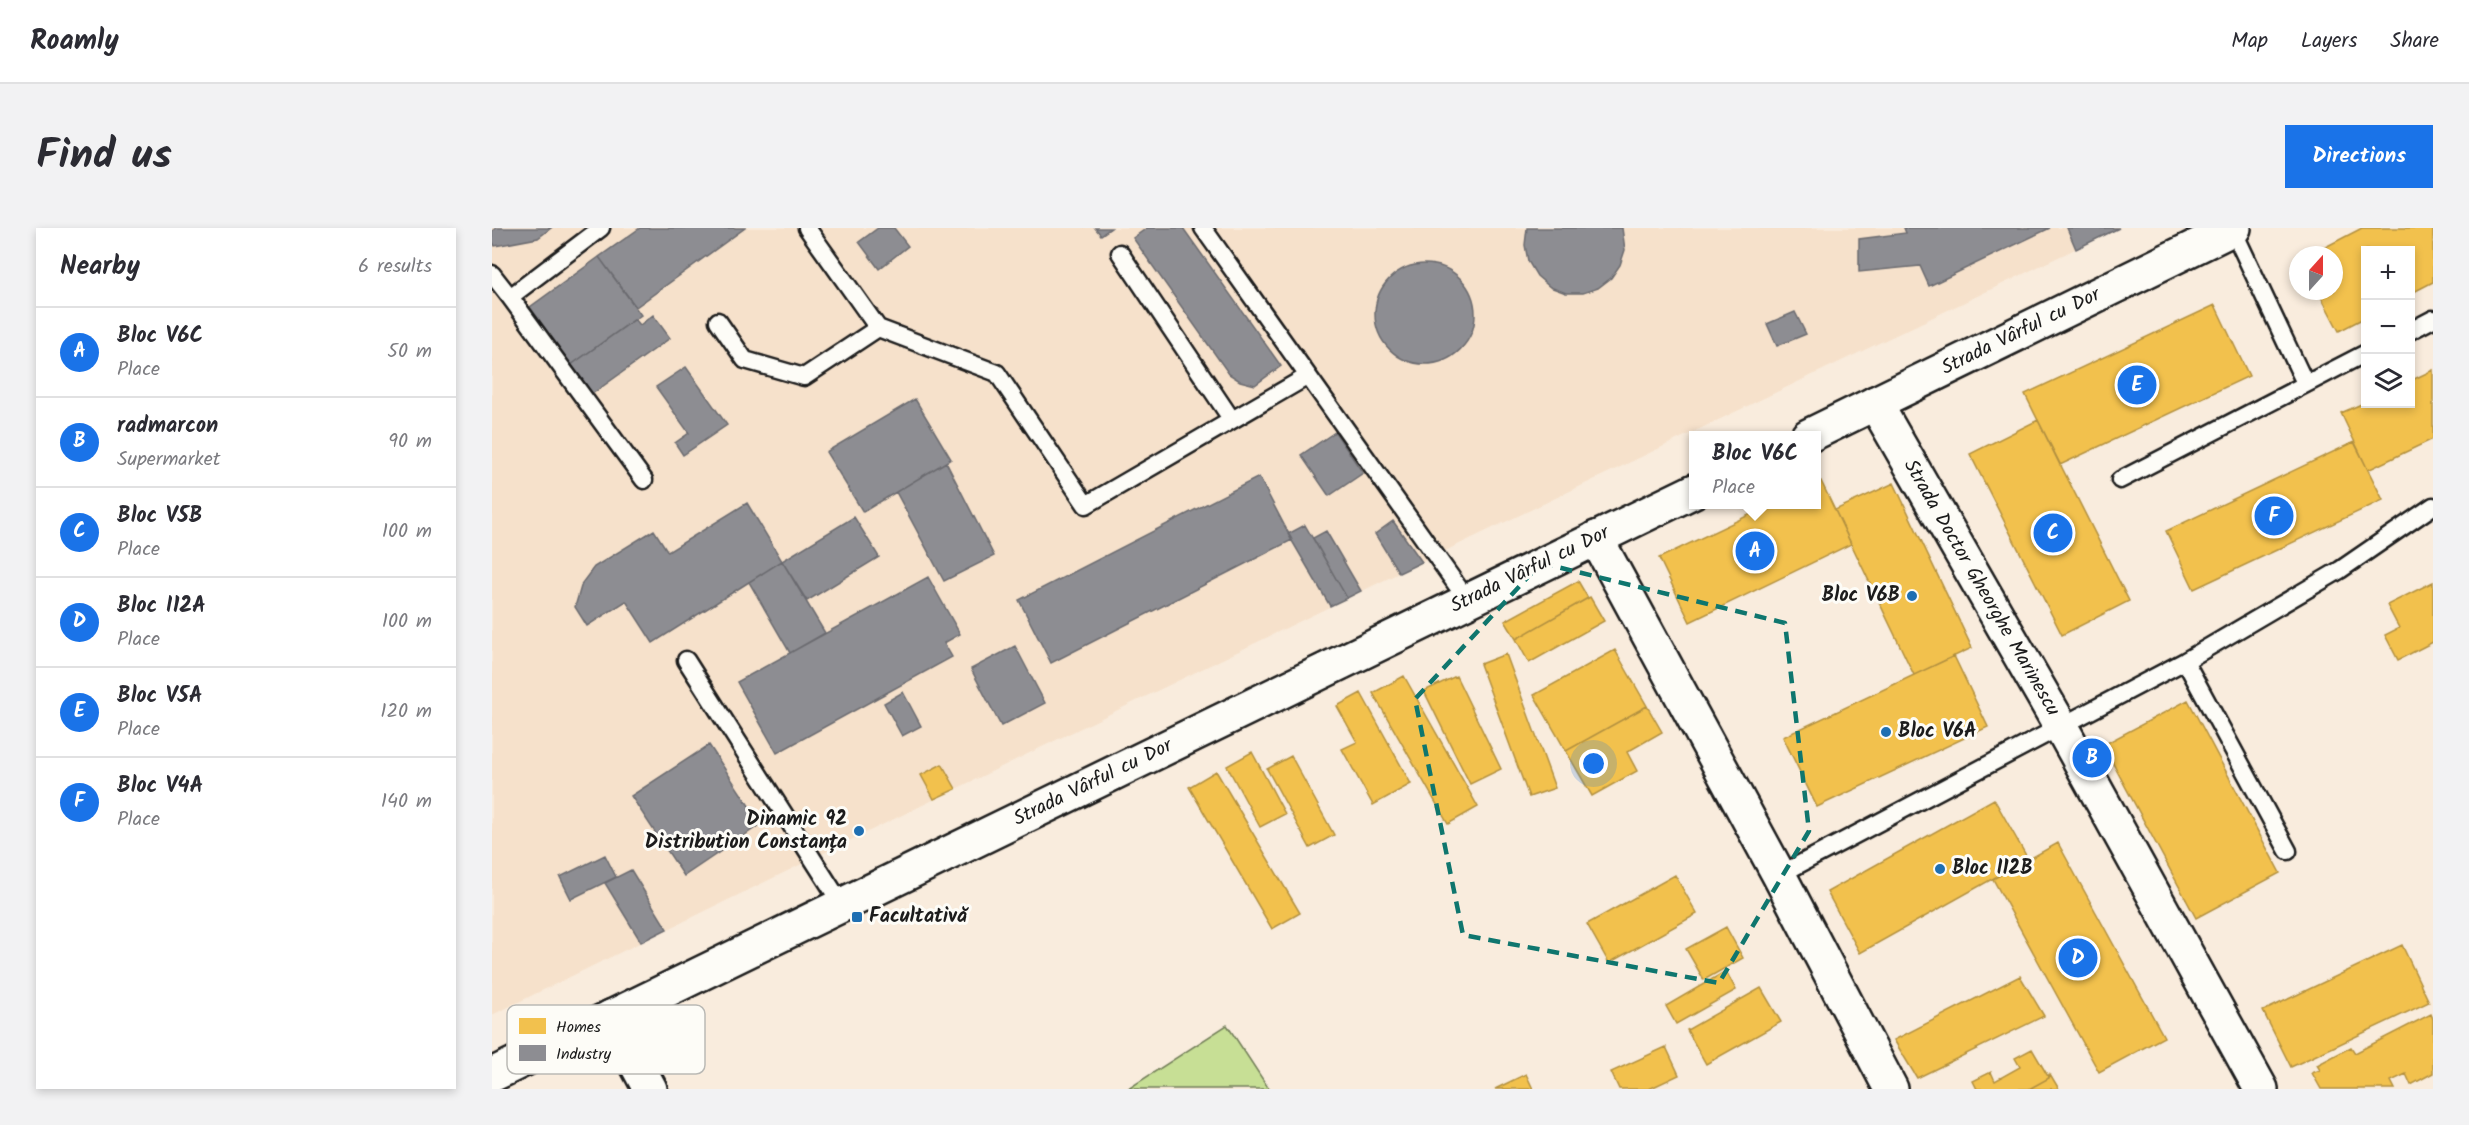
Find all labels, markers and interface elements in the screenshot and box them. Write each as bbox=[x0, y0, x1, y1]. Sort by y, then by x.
text: Roamly bbox=[30, 19, 119, 64]
text: Map bbox=[2231, 25, 2268, 58]
text: Layers bbox=[2301, 25, 2357, 58]
text: Share bbox=[2390, 25, 2439, 58]
text: Find us bbox=[36, 123, 172, 190]
button: Directions bbox=[2285, 125, 2433, 188]
text: Nearby bbox=[60, 246, 140, 288]
north arrow bbox=[2289, 246, 2343, 300]
map controls bbox=[2361, 246, 2415, 408]
button: + bbox=[2361, 246, 2415, 300]
text: 6 results bbox=[358, 251, 432, 283]
street label: Strada Vârful cu Dor bbox=[1936, 279, 2107, 384]
button: − bbox=[2361, 300, 2415, 354]
text: Bloc V6C bbox=[117, 319, 203, 354]
text: A bbox=[73, 336, 86, 368]
text: 50 m bbox=[387, 336, 432, 368]
text: Place bbox=[117, 354, 160, 386]
button: layers bbox=[2361, 354, 2415, 408]
pin: E bbox=[2118, 362, 2156, 408]
text: radmarcon bbox=[117, 409, 218, 444]
text: B bbox=[73, 426, 86, 458]
text: 90 m bbox=[388, 426, 432, 458]
popup bbox=[1689, 431, 1821, 509]
text: Bloc V6C bbox=[1712, 437, 1798, 472]
text: Supermarket bbox=[117, 444, 220, 476]
street label: Strada Doctor Gheorghe Marinescu bbox=[1894, 453, 2068, 723]
text: Place bbox=[1712, 472, 1755, 504]
pin: F bbox=[2254, 494, 2294, 538]
text: Bloc V5B bbox=[117, 499, 202, 534]
pin: C bbox=[2034, 510, 2072, 556]
text: C bbox=[73, 516, 86, 548]
text: 100 m bbox=[382, 516, 432, 548]
street label: Strada Vârful cu Dor bbox=[1445, 517, 1616, 622]
pin: A bbox=[1736, 528, 1774, 574]
text: Place bbox=[117, 534, 160, 566]
place label: Bloc V6B bbox=[1822, 580, 1900, 612]
text: Bloc I12A bbox=[117, 589, 206, 624]
marker: Bloc V6B bbox=[1905, 589, 1919, 603]
text: D bbox=[73, 606, 86, 638]
text: 100 m bbox=[382, 606, 432, 638]
text: Place bbox=[117, 624, 160, 656]
text: Bloc V5A bbox=[117, 679, 203, 714]
text: E bbox=[74, 696, 85, 728]
text: 120 m bbox=[380, 696, 432, 728]
text: Place bbox=[117, 714, 160, 746]
place label: Bloc V6A bbox=[1898, 716, 1976, 748]
marker: Bloc V6A bbox=[1879, 725, 1893, 739]
street label: Strada Vârful cu Dor bbox=[1008, 730, 1179, 835]
pin: B bbox=[2072, 736, 2112, 780]
your location bbox=[1579, 749, 1608, 778]
text: Bloc V4A bbox=[117, 769, 203, 804]
text: F bbox=[74, 786, 85, 818]
text: 140 m bbox=[381, 786, 432, 818]
text: Place bbox=[117, 804, 160, 836]
place label: Dinamic 92 Distribution Constanța bbox=[645, 804, 847, 859]
marker: Dinamic 92 Distribution Constanța bbox=[852, 824, 866, 838]
place label: Bloc I12B bbox=[1952, 853, 2033, 885]
marker: Bloc I12B bbox=[1933, 862, 1947, 876]
place label: Facultativă bbox=[869, 901, 970, 933]
marker: Facultativă bbox=[850, 910, 864, 924]
pin: D bbox=[2058, 936, 2098, 980]
legend bbox=[507, 1005, 705, 1074]
text: Homes bbox=[556, 1015, 601, 1040]
text: Industry bbox=[556, 1042, 611, 1067]

